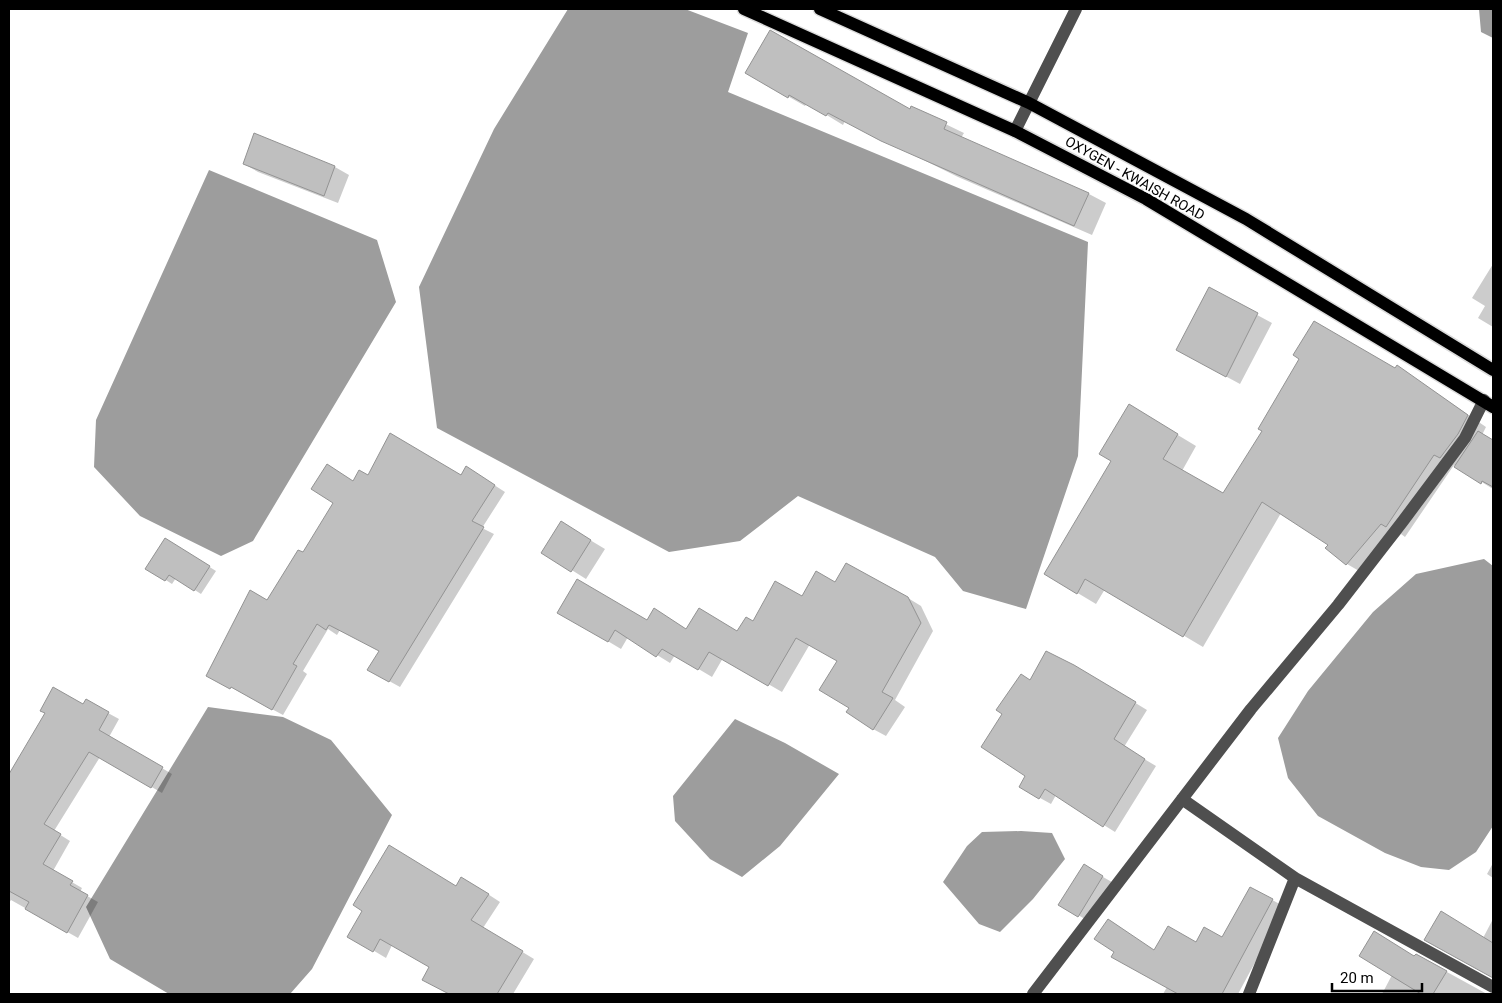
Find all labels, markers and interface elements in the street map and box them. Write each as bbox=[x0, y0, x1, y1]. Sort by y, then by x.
street label: OXYGEN - KWAISH ROAD bbox=[1063, 133, 1207, 223]
scale bar bbox=[1332, 960, 1422, 992]
text: 20 m bbox=[1340, 969, 1374, 987]

